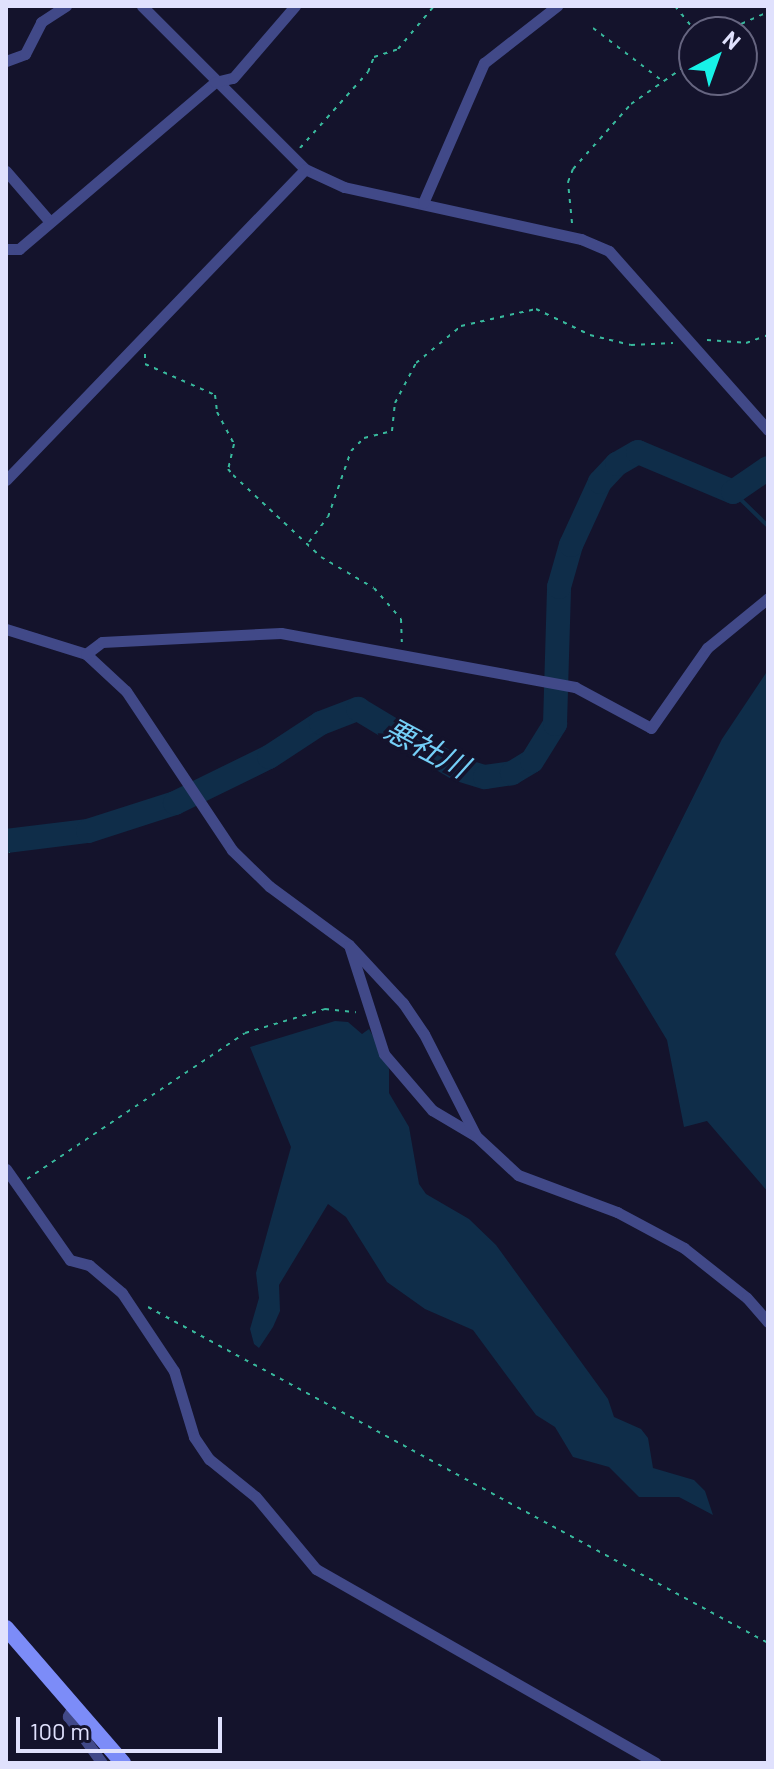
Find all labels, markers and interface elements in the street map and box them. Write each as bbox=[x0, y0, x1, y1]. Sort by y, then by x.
north arrow bbox=[678, 16, 758, 96]
text: N bbox=[718, 25, 746, 54]
water label: 悪社川 bbox=[379, 710, 475, 784]
scale bar bbox=[20, 1701, 226, 1751]
text: 100 m bbox=[30, 1716, 90, 1745]

